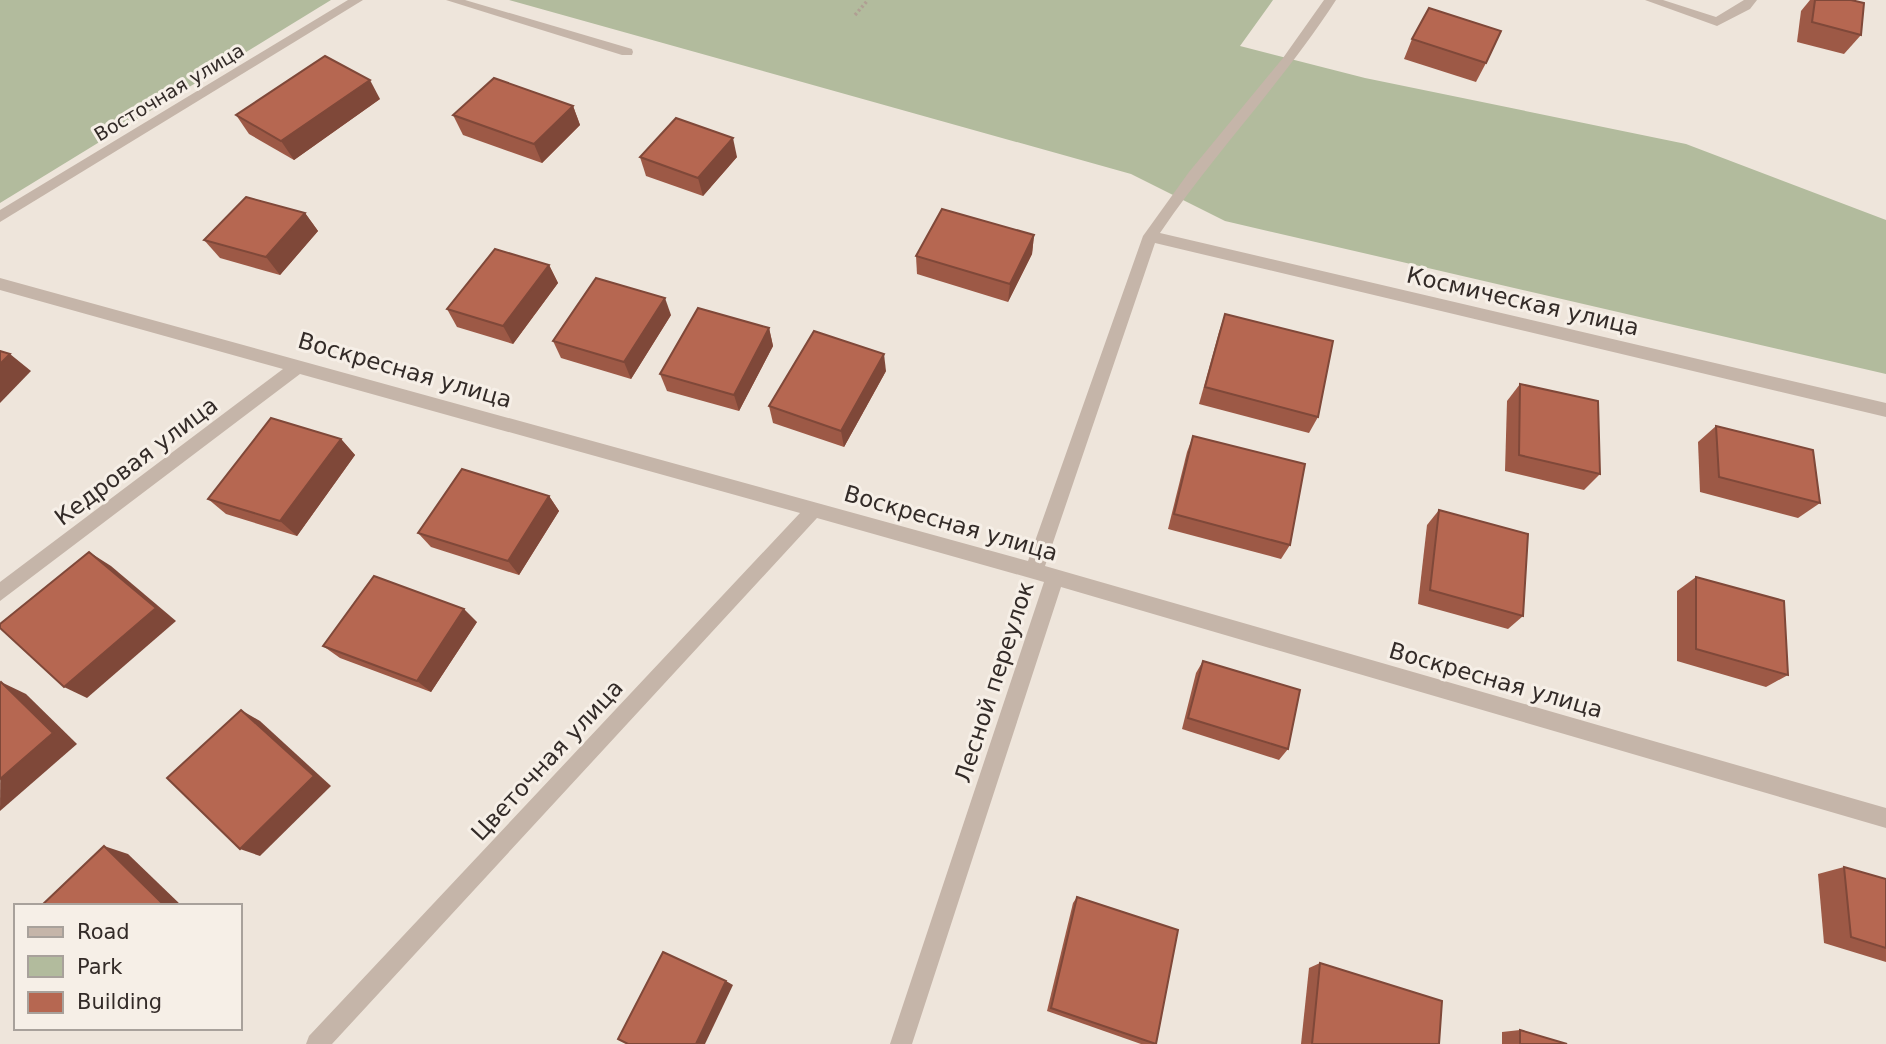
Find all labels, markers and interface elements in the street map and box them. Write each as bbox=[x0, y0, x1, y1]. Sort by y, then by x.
street label: Восточная улица bbox=[90, 39, 248, 145]
street label: Космическая улица bbox=[1404, 262, 1642, 340]
street label: Воскресная улица bbox=[295, 327, 515, 413]
street label: Кедровая улица bbox=[50, 391, 222, 531]
street label: Воскресная улица bbox=[841, 480, 1061, 566]
street label: Лесной переулок bbox=[949, 578, 1039, 786]
street label: Воскресная улица bbox=[1386, 637, 1606, 723]
street label: Цветочная улица bbox=[466, 674, 628, 846]
legend bbox=[14, 904, 242, 1030]
text: Road bbox=[77, 920, 130, 944]
text: Park bbox=[77, 955, 123, 979]
text: Building bbox=[77, 990, 162, 1014]

